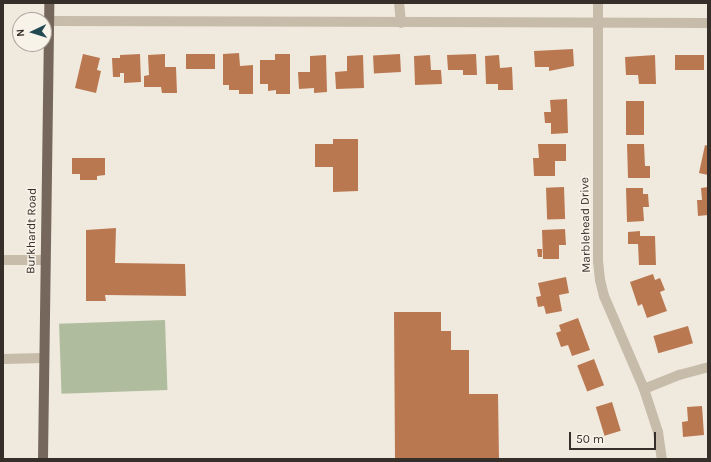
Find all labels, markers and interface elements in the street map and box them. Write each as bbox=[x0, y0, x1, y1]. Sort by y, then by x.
north arrow bbox=[12, 12, 52, 52]
text: N bbox=[14, 28, 27, 37]
street label: Marblehead Drive bbox=[578, 177, 594, 273]
street label: Burkhardt Road bbox=[24, 188, 40, 274]
scale bar bbox=[571, 424, 658, 450]
text: 50 m bbox=[576, 432, 604, 446]

